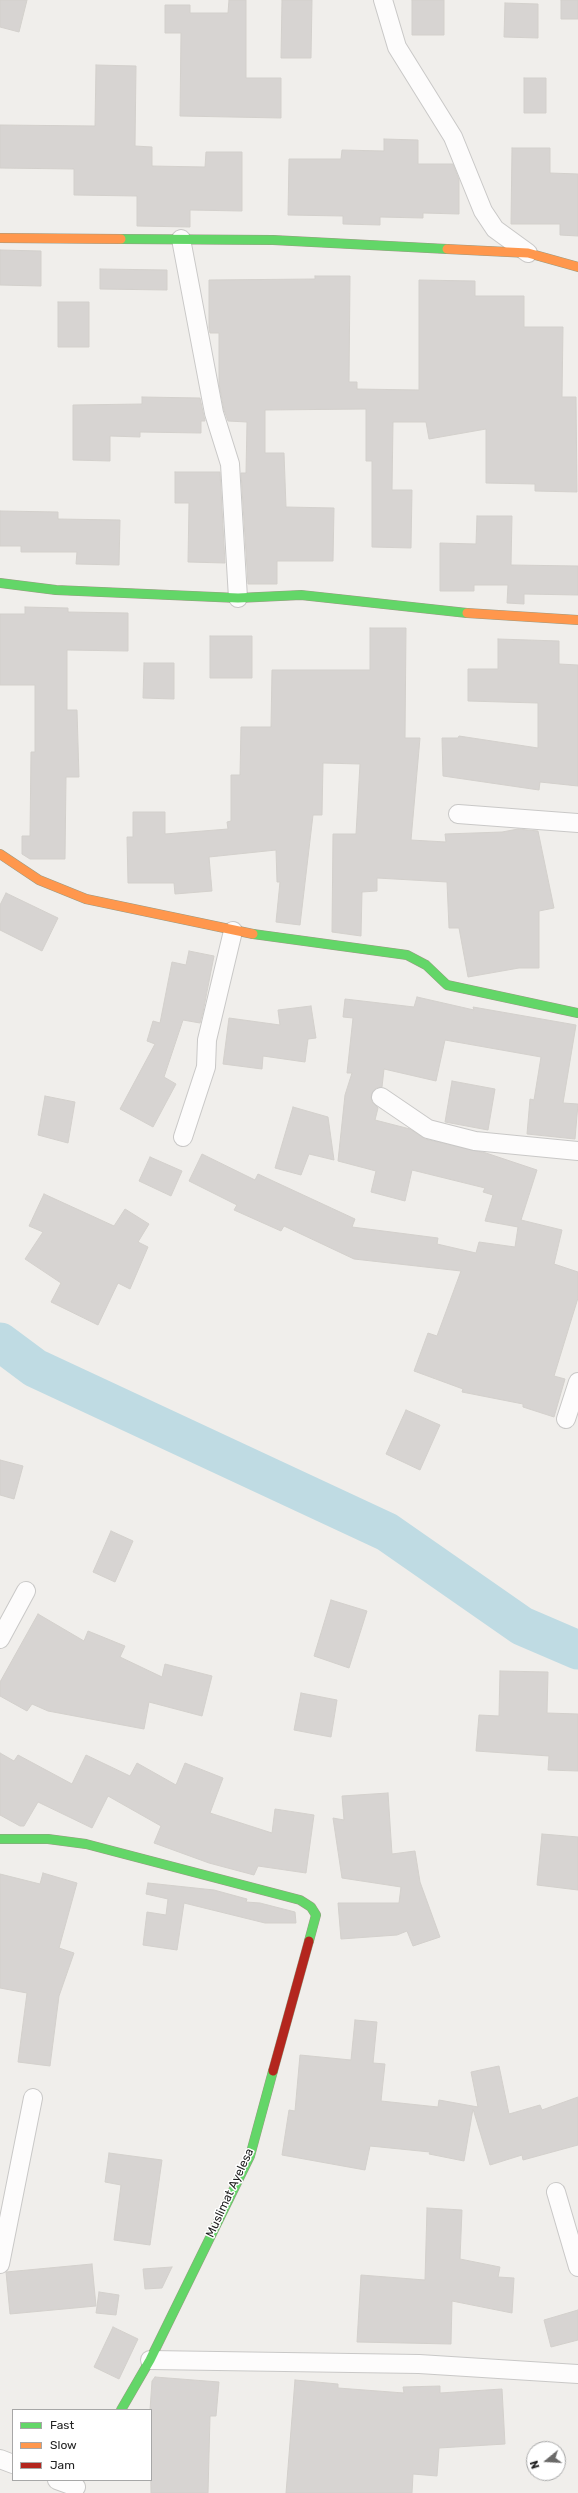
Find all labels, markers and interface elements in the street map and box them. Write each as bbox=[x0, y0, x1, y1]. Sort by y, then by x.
street label: Muslimat Ayelesa bbox=[203, 2146, 257, 2240]
legend bbox=[12, 2409, 152, 2481]
text: Fast bbox=[50, 2418, 74, 2432]
text: Slow bbox=[50, 2438, 77, 2452]
north arrow bbox=[526, 2441, 566, 2481]
text: Jam bbox=[50, 2458, 75, 2472]
text: N bbox=[528, 2459, 542, 2470]

